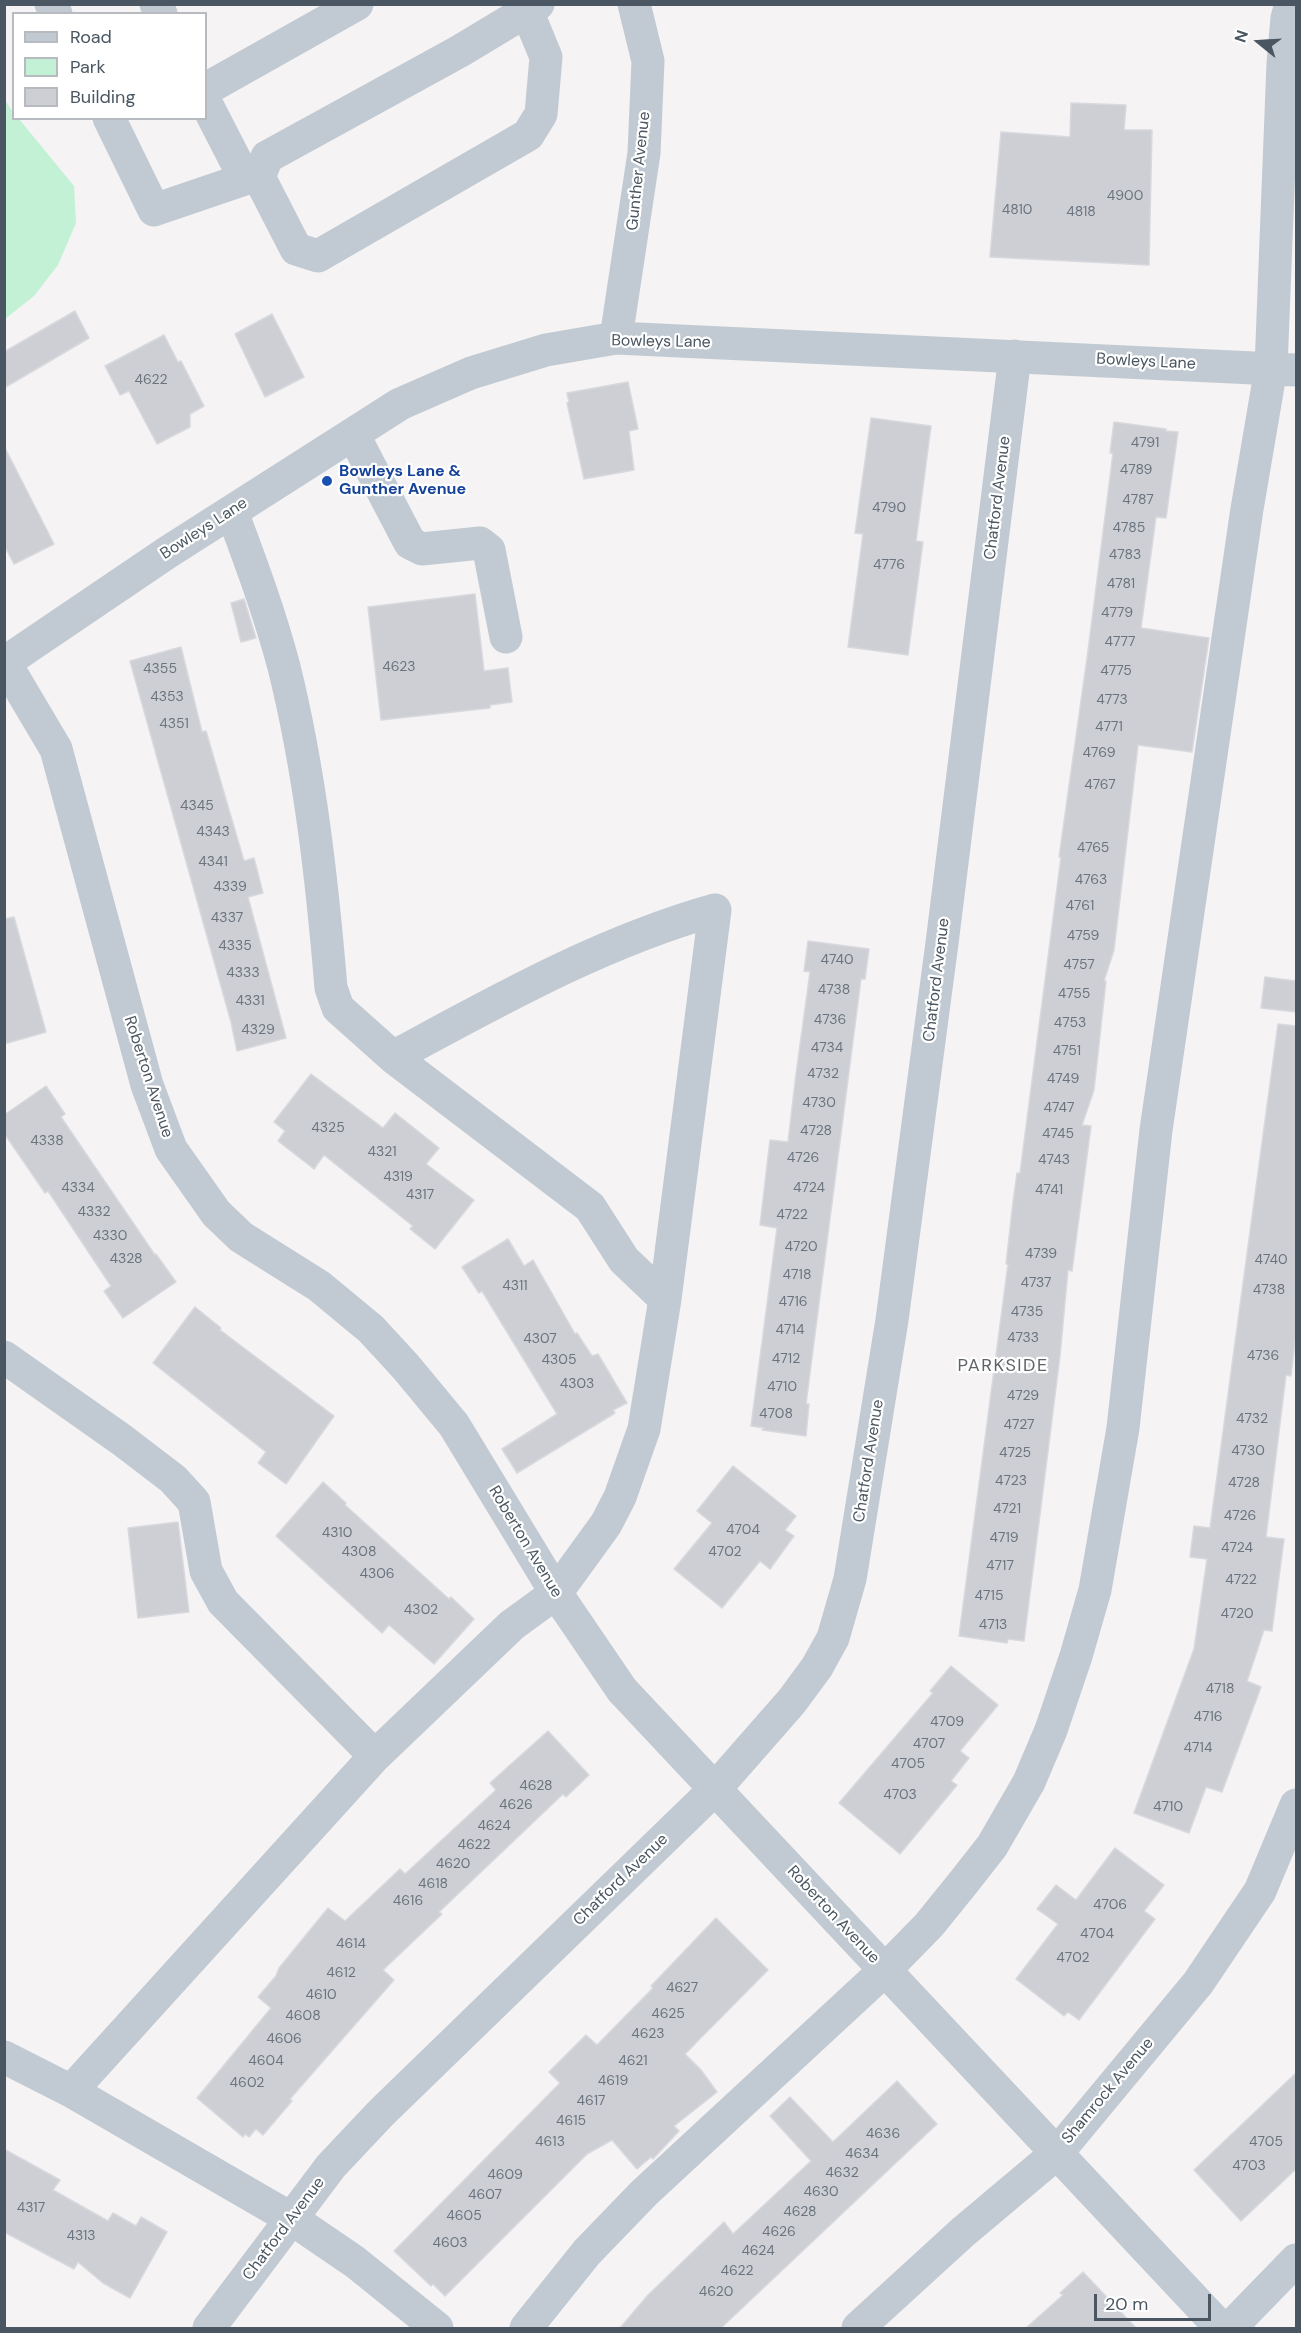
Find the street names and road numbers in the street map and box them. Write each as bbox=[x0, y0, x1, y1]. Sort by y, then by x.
street label: Gunther Avenue bbox=[623, 111, 655, 231]
street label: Bowleys Lane bbox=[611, 332, 711, 352]
street label: Bowleys Lane bbox=[1096, 350, 1196, 374]
street label: Chatford Avenue bbox=[981, 435, 1015, 561]
street label: Bowleys Lane bbox=[157, 494, 251, 564]
street label: Chatford Avenue bbox=[920, 917, 954, 1043]
street label: Roberton Avenue bbox=[119, 1014, 177, 1140]
street label: Chatford Avenue bbox=[850, 1398, 888, 1524]
street label: Roberton Avenue bbox=[484, 1483, 566, 1601]
street label: Chatford Avenue bbox=[570, 1830, 672, 1930]
street label: Roberton Avenue bbox=[783, 1862, 883, 1968]
street label: Shamrock Avenue bbox=[1058, 2034, 1158, 2148]
street label: Chatford Avenue bbox=[239, 2174, 329, 2284]

